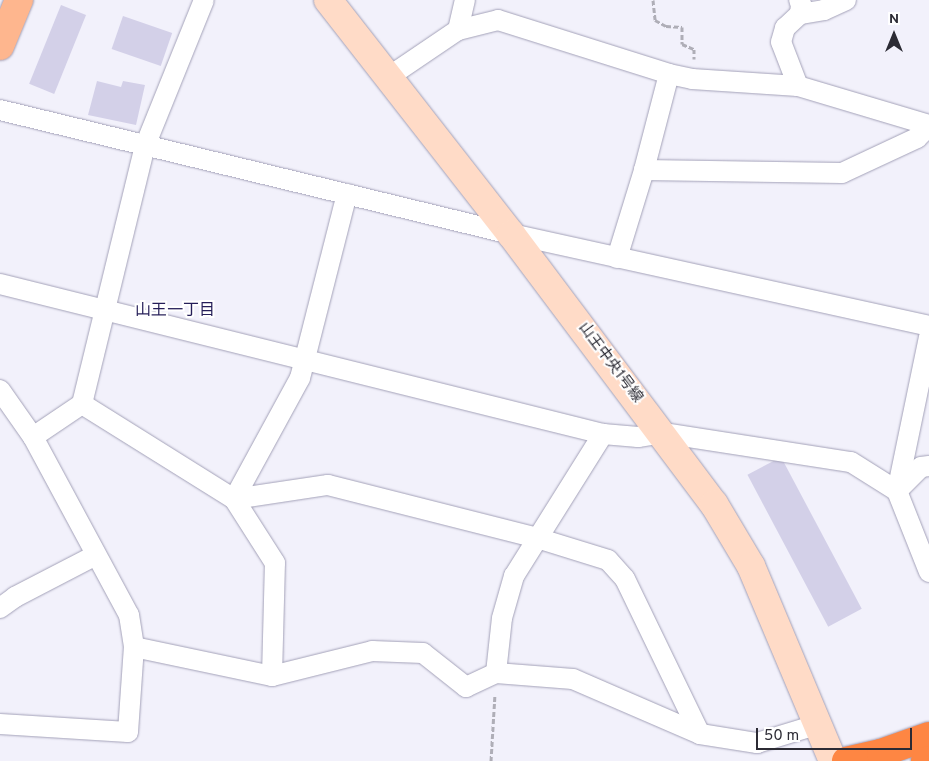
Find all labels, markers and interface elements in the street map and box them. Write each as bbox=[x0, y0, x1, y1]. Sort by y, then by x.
north arrow bbox=[869, 10, 919, 60]
text: N bbox=[889, 11, 899, 28]
district label: 山王一丁目 bbox=[135, 301, 215, 321]
street label: 山王中央1号線 bbox=[574, 319, 646, 407]
scale bar bbox=[759, 718, 915, 750]
text: 50 m bbox=[764, 727, 799, 746]

